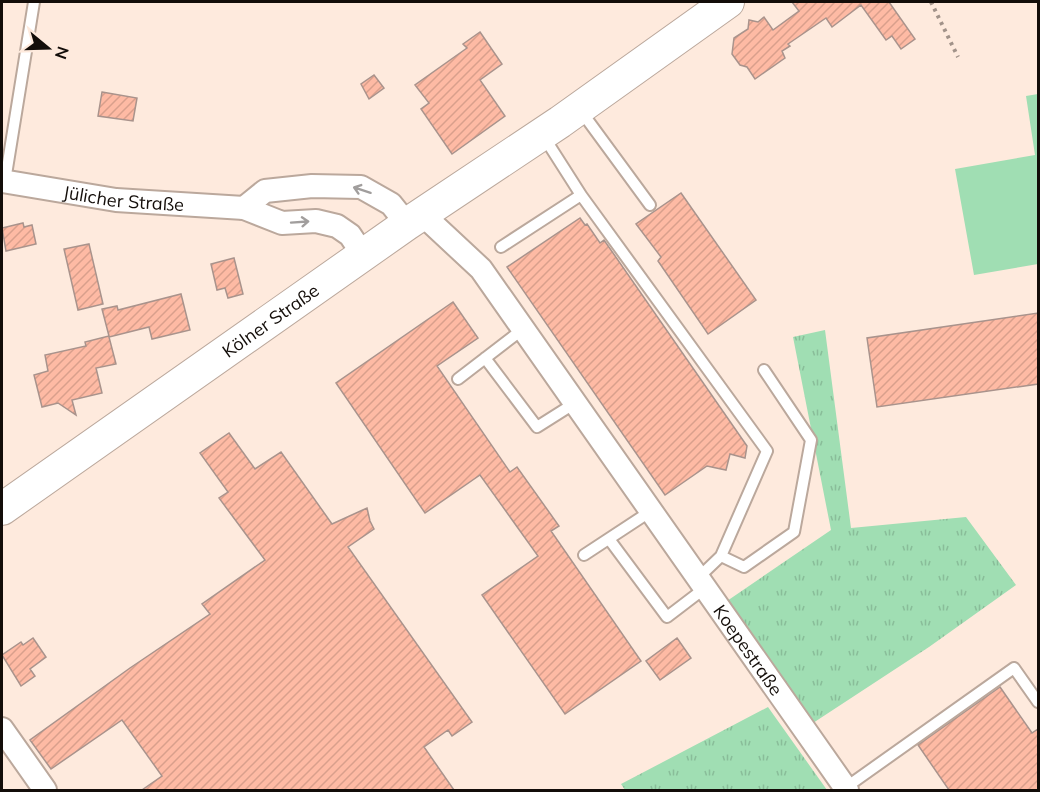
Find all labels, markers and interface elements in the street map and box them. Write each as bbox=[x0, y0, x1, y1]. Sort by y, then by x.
north arrow bbox=[18, 18, 78, 78]
text: N bbox=[51, 44, 74, 62]
street label: Jülicher Straße bbox=[62, 180, 185, 216]
one-way arrow bbox=[353, 184, 372, 195]
one-way arrow bbox=[289, 216, 309, 227]
street label: Kölner Straße bbox=[217, 278, 323, 362]
street label: Koepestraße bbox=[709, 600, 788, 700]

